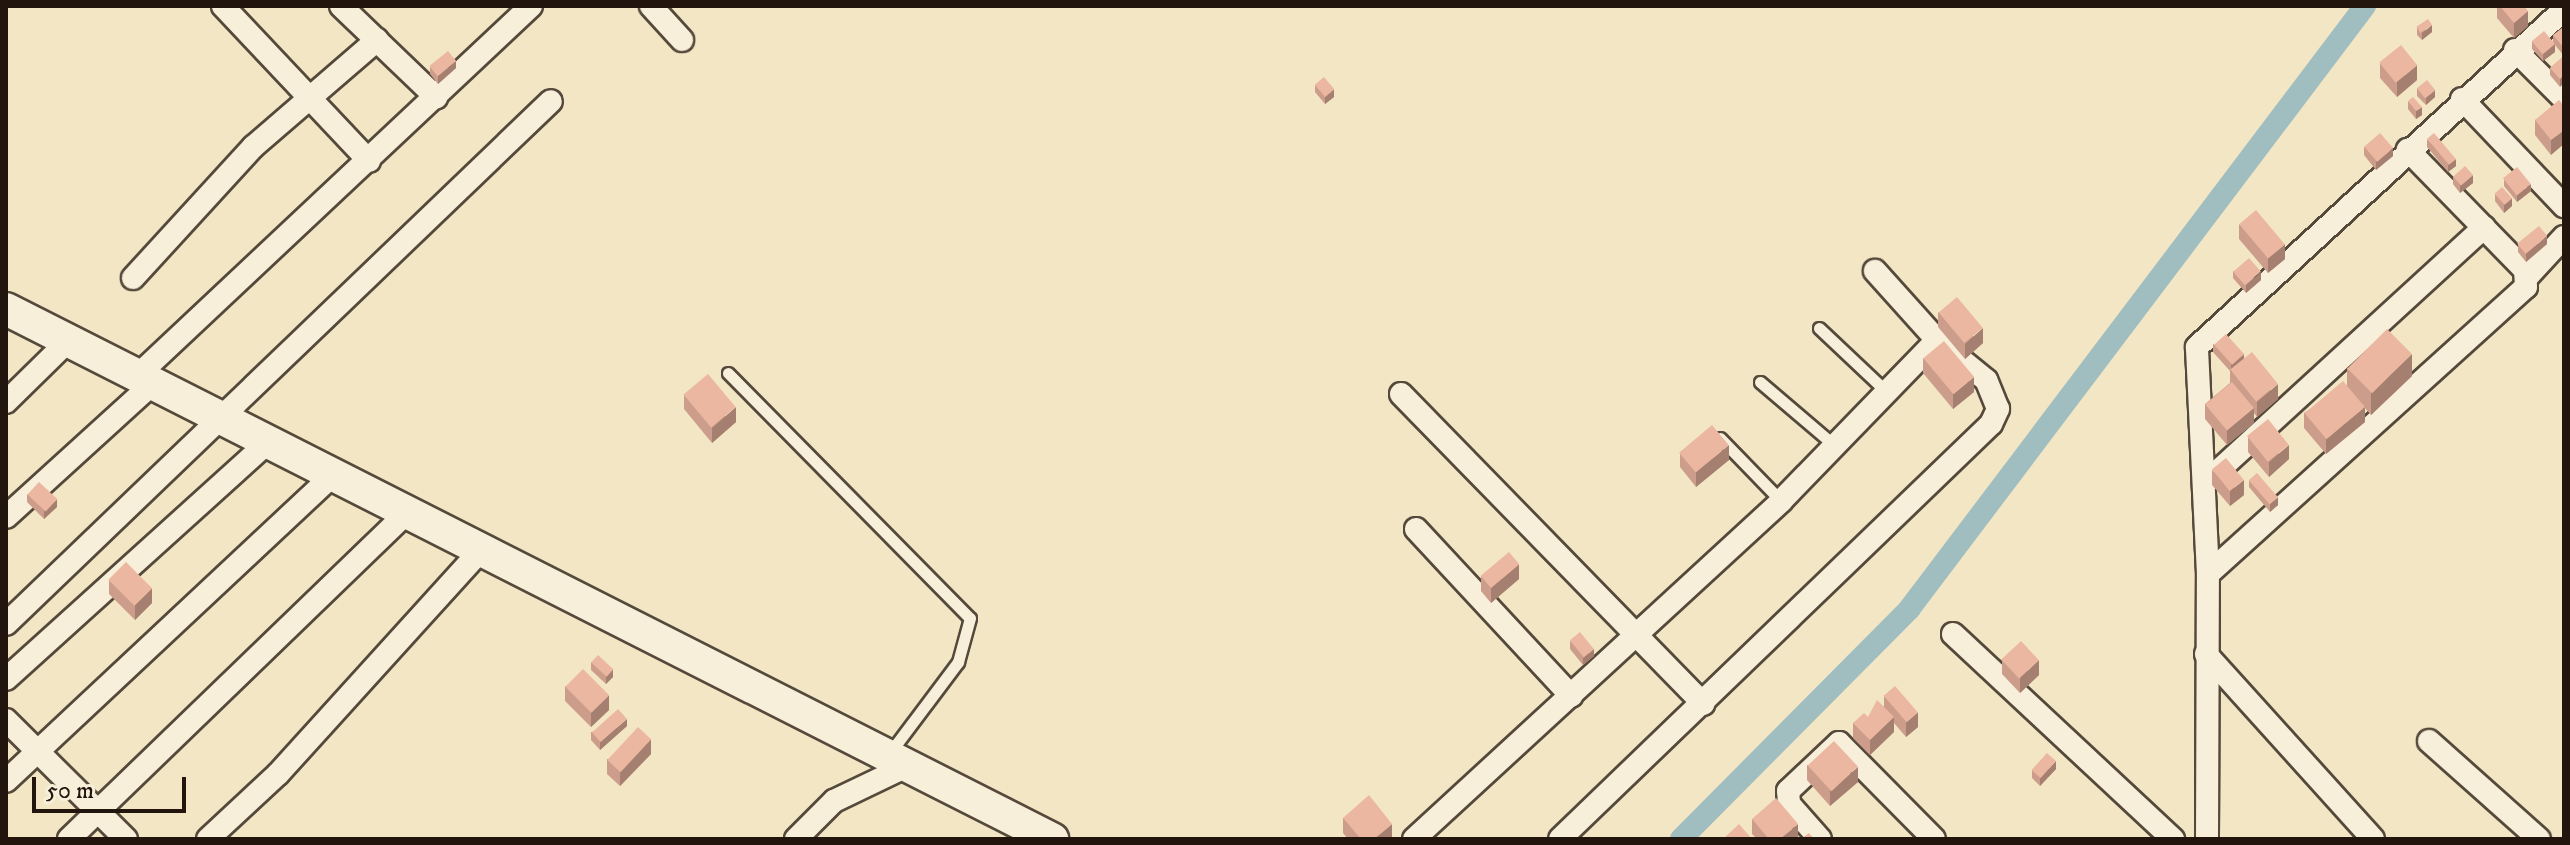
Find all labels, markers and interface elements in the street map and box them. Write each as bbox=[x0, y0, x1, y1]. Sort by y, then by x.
scale bar bbox=[36, 761, 190, 811]
text: 50 m bbox=[46, 776, 94, 806]

